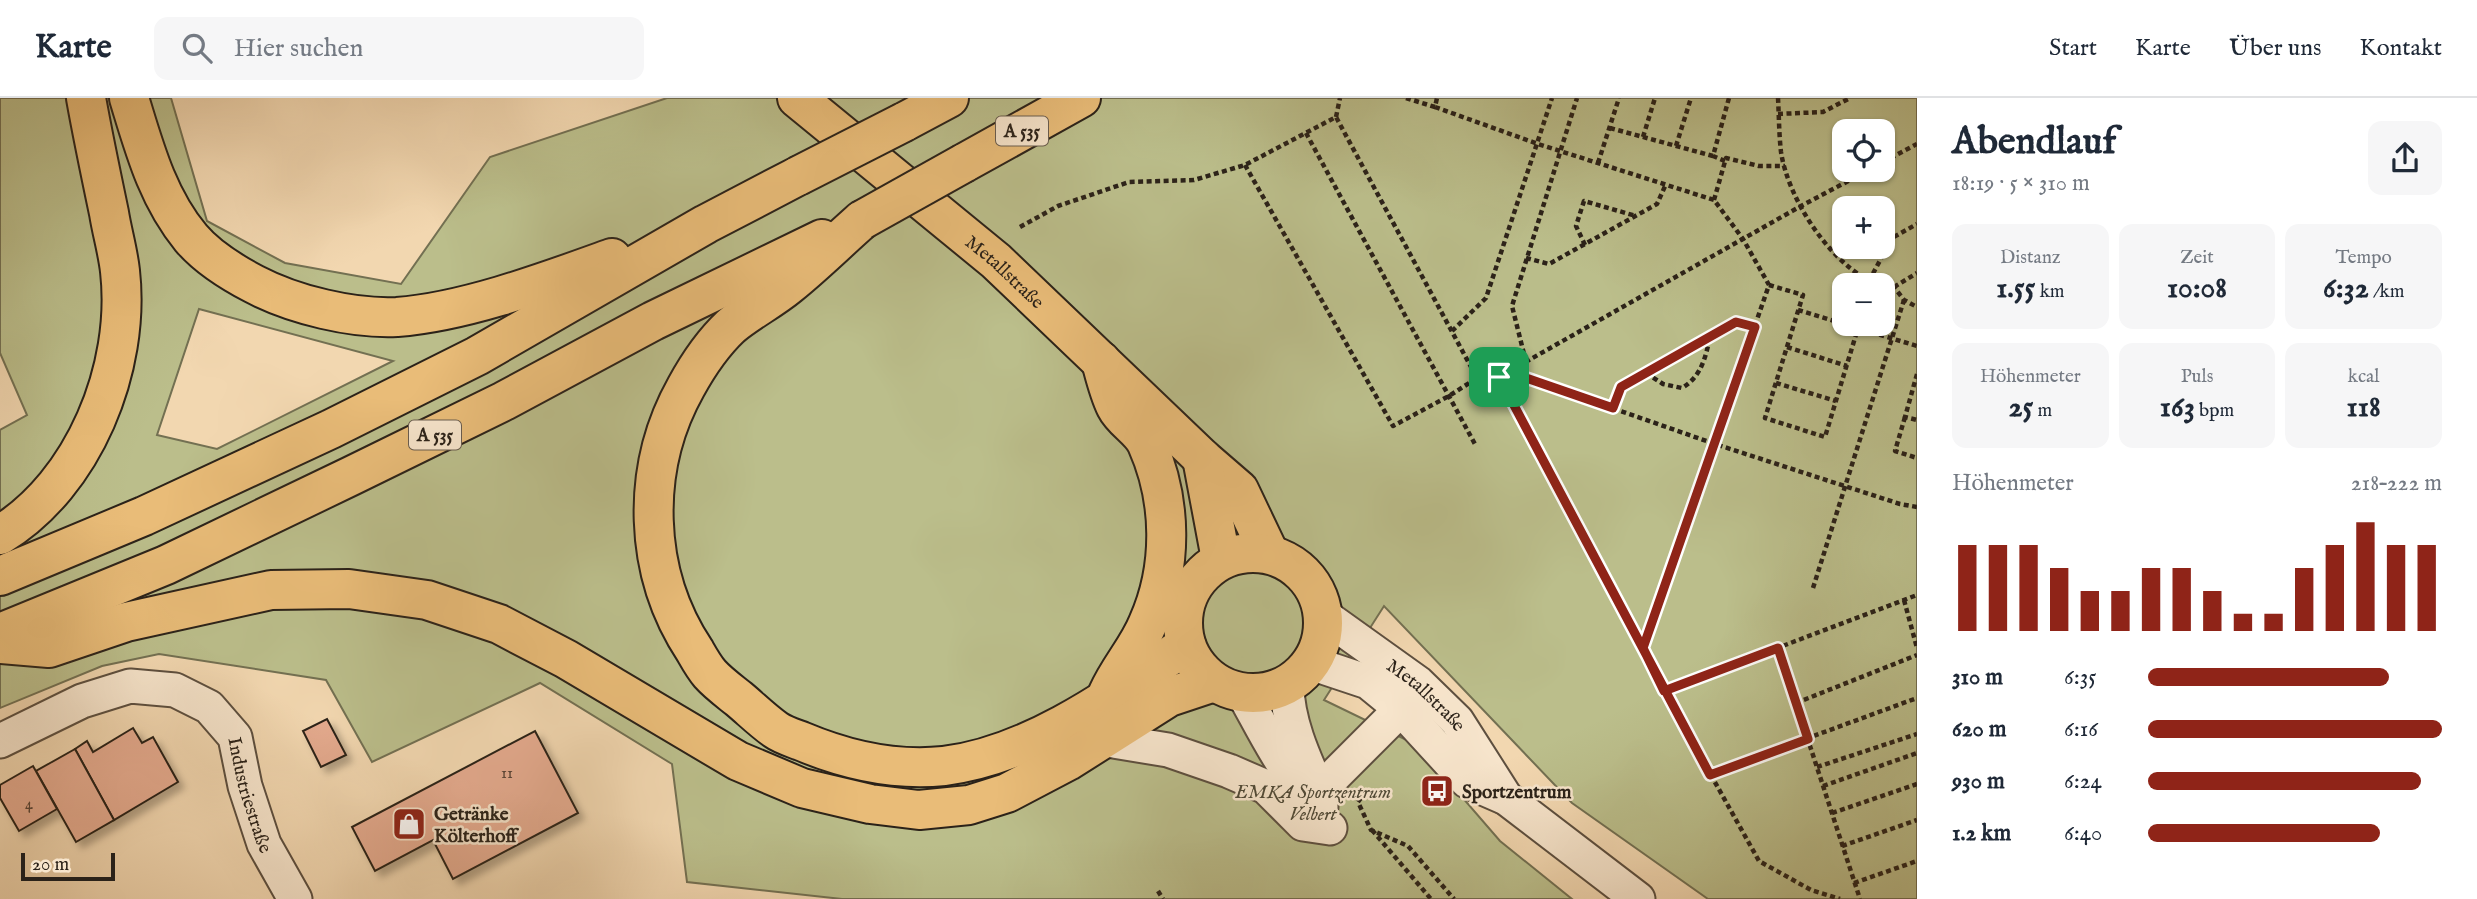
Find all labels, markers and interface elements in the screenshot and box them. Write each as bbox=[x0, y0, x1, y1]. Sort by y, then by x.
search box bbox=[154, 17, 644, 80]
text: Karte bbox=[35, 27, 112, 69]
icon: search bbox=[178, 29, 216, 67]
text: Hier suchen bbox=[234, 32, 363, 65]
text: Start bbox=[2049, 33, 2097, 64]
text: Karte bbox=[2135, 33, 2191, 64]
text: Über uns bbox=[2229, 33, 2321, 64]
text: Kontakt bbox=[2359, 33, 2442, 64]
road number: A 535 bbox=[996, 116, 1048, 146]
map controls bbox=[1832, 119, 1895, 336]
button: locate bbox=[1832, 119, 1895, 182]
text: Abendlauf bbox=[1952, 119, 2116, 167]
button: share bbox=[2368, 121, 2442, 195]
text: 18:19 · 5 × 310 m bbox=[1952, 169, 2090, 198]
button: + bbox=[1832, 196, 1895, 259]
street label: Metallstraße bbox=[960, 231, 1049, 315]
text: Distanz bbox=[2000, 246, 2061, 270]
text: Zeit bbox=[2180, 246, 2214, 270]
text: Tempo bbox=[2336, 246, 2392, 270]
text: 1.55 bbox=[1996, 270, 2036, 308]
text: 10:08 bbox=[2167, 270, 2227, 308]
text: 6:32 bbox=[2323, 270, 2369, 308]
button: − bbox=[1832, 273, 1895, 336]
text: km bbox=[2036, 280, 2065, 304]
text: /km bbox=[2369, 280, 2404, 304]
pin bbox=[1469, 347, 1529, 407]
icon: arrive bbox=[1480, 358, 1518, 396]
text: Höhenmeter bbox=[1980, 365, 2081, 389]
text: Puls bbox=[2181, 365, 2213, 389]
text: kcal bbox=[2348, 365, 2380, 389]
text: 25 bbox=[2008, 389, 2033, 427]
text: 163 bbox=[2160, 389, 2195, 427]
text: 118 bbox=[2347, 389, 2381, 427]
text: m bbox=[2033, 399, 2052, 423]
text: bpm bbox=[2195, 399, 2234, 423]
road number: A 535 bbox=[409, 421, 461, 450]
text: Höhenmeter bbox=[1952, 469, 2074, 498]
text: 218–222 m bbox=[2351, 469, 2442, 498]
street label: Metallstraße bbox=[1381, 654, 1470, 736]
text: 310 m bbox=[1952, 663, 2003, 692]
text: 6:35 bbox=[2064, 663, 2097, 692]
text: 620 m bbox=[1952, 715, 2007, 744]
text: 6:16 bbox=[2064, 715, 2098, 744]
street label: Industriestraße bbox=[221, 735, 277, 858]
house number: 11 bbox=[501, 764, 513, 784]
text: 930 m bbox=[1952, 767, 2005, 796]
text: 6:24 bbox=[2064, 767, 2102, 796]
bus stop icon: Sportzentrum bbox=[1418, 772, 1456, 810]
park label: EMKA Sportzentrum Velbert bbox=[1234, 781, 1391, 827]
place label: Sportzentrum bbox=[1462, 781, 1572, 805]
house number: 4 bbox=[25, 795, 33, 815]
place label: Getränke Költerhoff bbox=[434, 803, 519, 849]
shop icon: Getränke Költerhoff bbox=[390, 805, 428, 843]
text: 1.2 km bbox=[1952, 819, 2011, 848]
text: 6:40 bbox=[2064, 819, 2102, 848]
scale bar bbox=[21, 850, 116, 882]
text: 20 m bbox=[32, 853, 69, 877]

